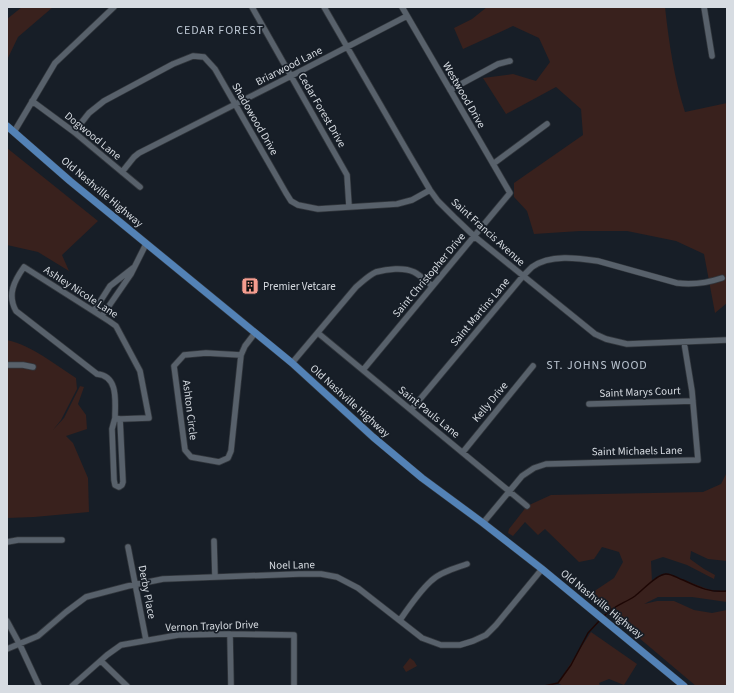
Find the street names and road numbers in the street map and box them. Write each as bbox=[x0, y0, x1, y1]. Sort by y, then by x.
street label: Briarwood Lane bbox=[253, 42, 325, 89]
street label: Westwood Drive bbox=[439, 59, 489, 131]
street label: Cedar Forest Drive bbox=[295, 70, 350, 151]
street label: Shadowood Drive bbox=[228, 80, 282, 158]
street label: Dogwood Lane bbox=[62, 109, 125, 164]
street label: Old Nashville Highway bbox=[58, 153, 146, 231]
street label: Saint Francis Avenue bbox=[448, 195, 529, 270]
street label: Saint Christopher Drive bbox=[389, 229, 469, 320]
street label: Ashley Nicole Lane bbox=[41, 262, 122, 322]
street label: Saint Martins Lane bbox=[447, 274, 513, 349]
street label: Old Nashville Highway bbox=[307, 361, 393, 441]
street label: Kelly Drive bbox=[469, 378, 512, 425]
street label: Ashton Circle bbox=[179, 379, 201, 441]
street label: Saint Pauls Lane bbox=[395, 382, 463, 442]
street label: Saint Marys Court bbox=[599, 383, 681, 401]
street label: Saint Michaels Lane bbox=[592, 443, 683, 459]
street label: Noel Lane bbox=[269, 557, 316, 573]
street label: Derby Place bbox=[134, 564, 160, 621]
street label: Old Nashville Highway bbox=[557, 566, 647, 642]
street label: Vernon Traylor Drive bbox=[165, 617, 259, 635]

